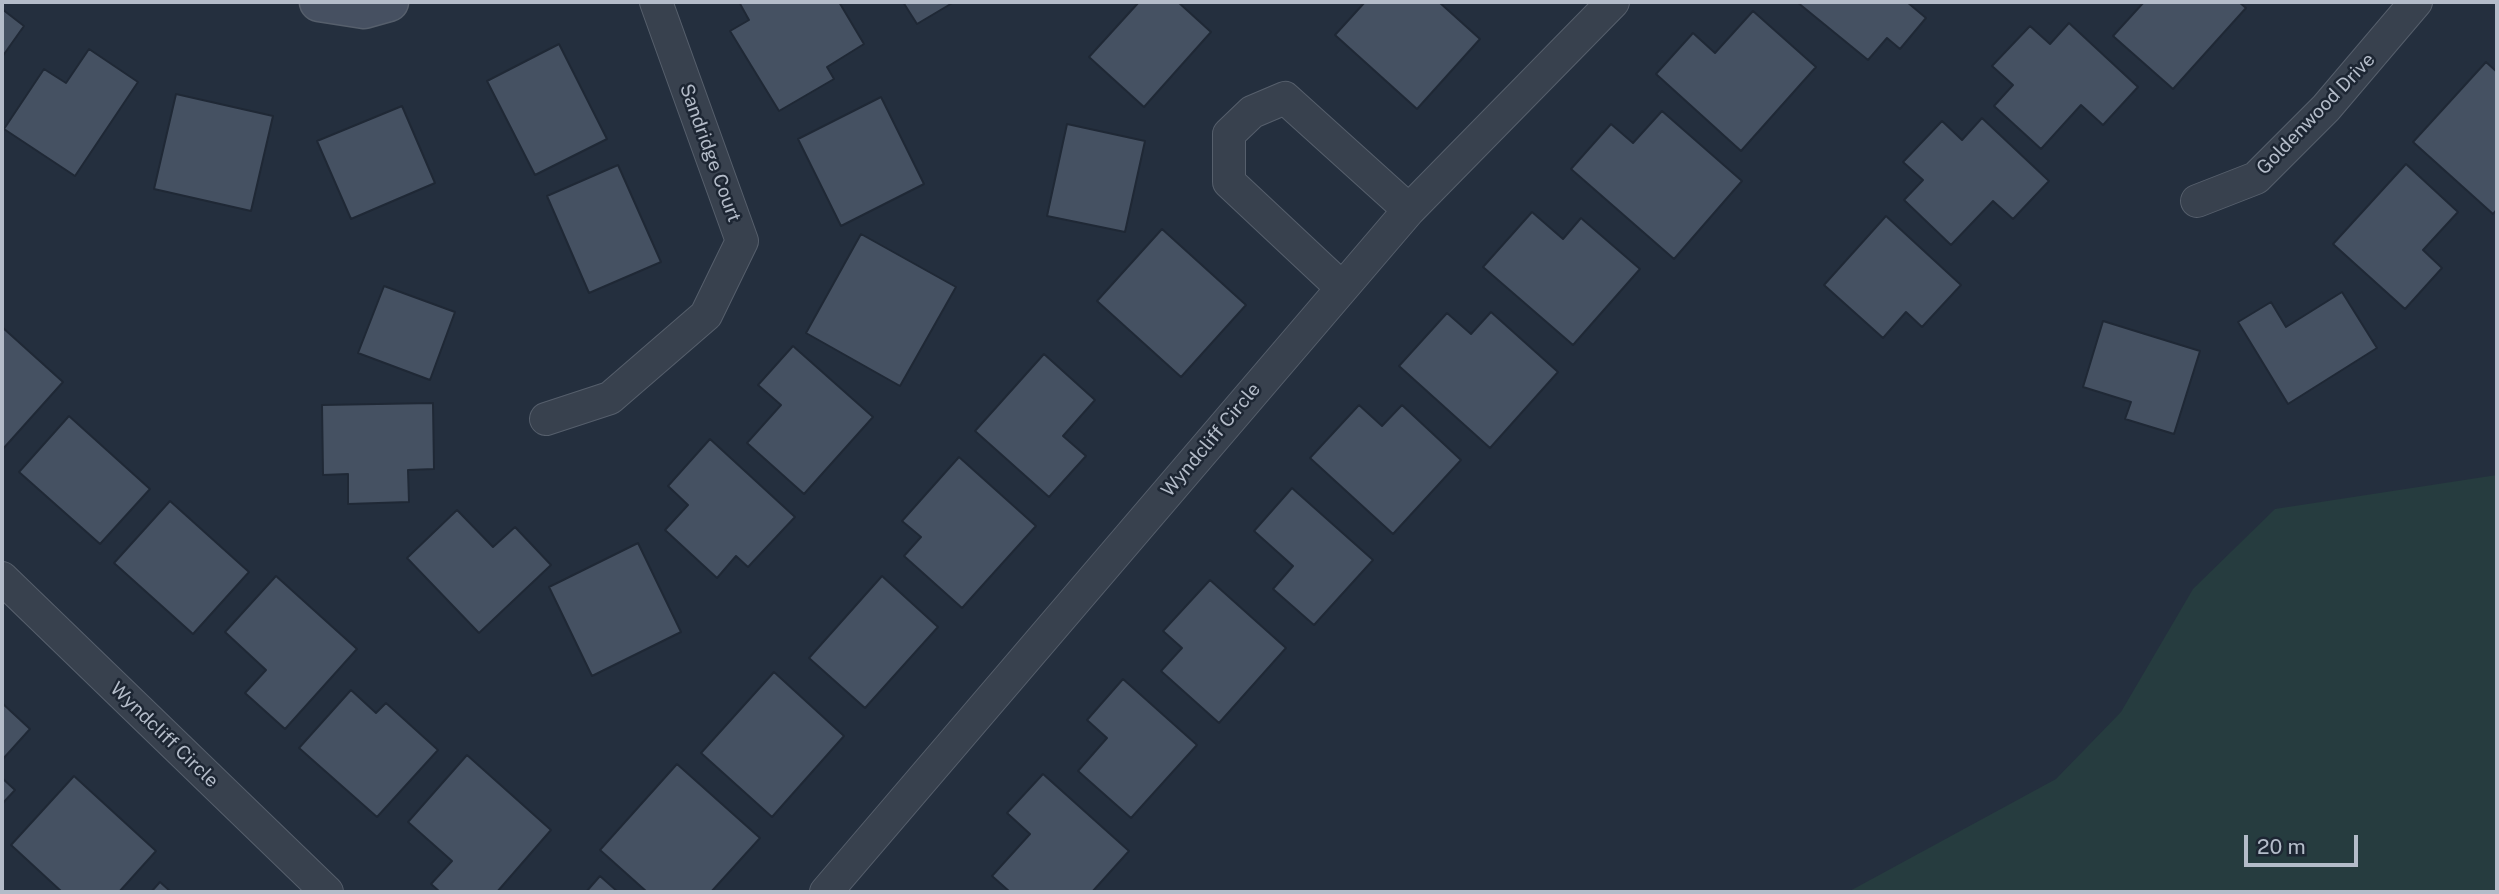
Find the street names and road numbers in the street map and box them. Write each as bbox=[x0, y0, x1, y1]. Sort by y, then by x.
street label: Goldenwood Drive bbox=[2252, 48, 2380, 180]
street label: Sandridge Court bbox=[674, 81, 746, 225]
street label: Wyndcliff Circle bbox=[1157, 378, 1265, 502]
street label: Wyndcliff Circle bbox=[105, 678, 223, 792]

